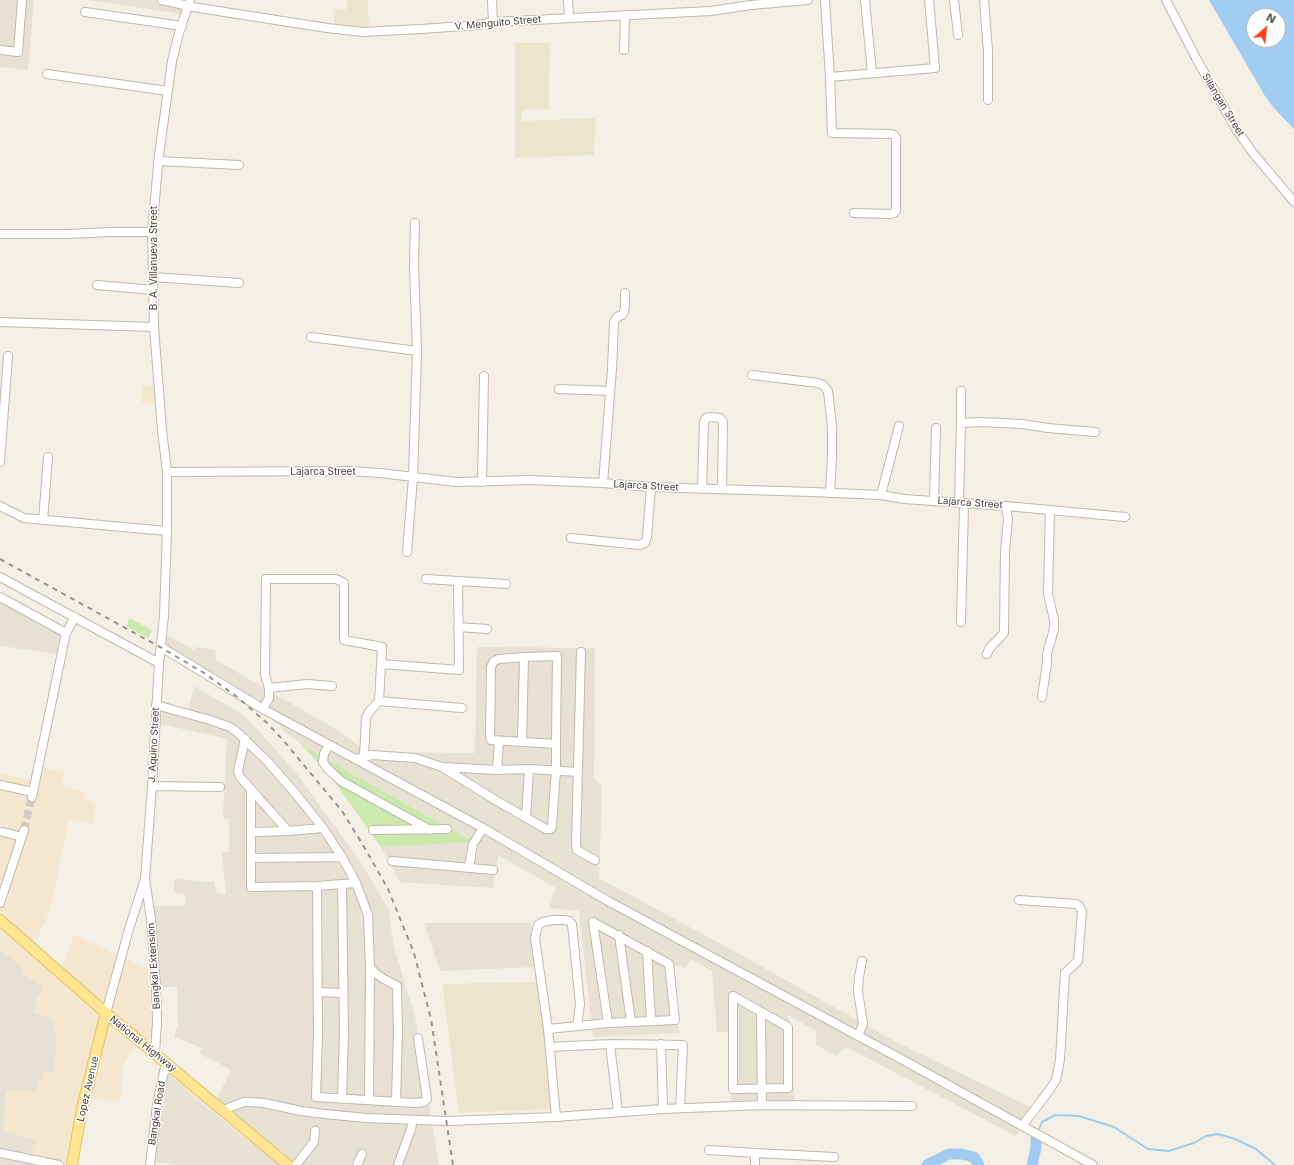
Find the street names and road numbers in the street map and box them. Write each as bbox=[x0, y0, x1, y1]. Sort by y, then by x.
street label: V. Menguito Street bbox=[454, 13, 542, 33]
street label: Silangan Street bbox=[1199, 71, 1247, 139]
street label: B. A. Villanueva Street bbox=[148, 206, 160, 310]
street label: Lajarca Street bbox=[290, 466, 356, 478]
street label: Lajarca Street bbox=[613, 478, 679, 494]
street label: Lajarca Street bbox=[937, 495, 1003, 511]
street label: J. Aquino Street bbox=[146, 707, 162, 783]
street label: Bangkal Extension bbox=[145, 922, 163, 1010]
street label: National Highway bbox=[107, 1013, 179, 1075]
street label: Lopez Avenue bbox=[75, 1055, 101, 1123]
street label: Bangkal Road bbox=[146, 1080, 168, 1146]

